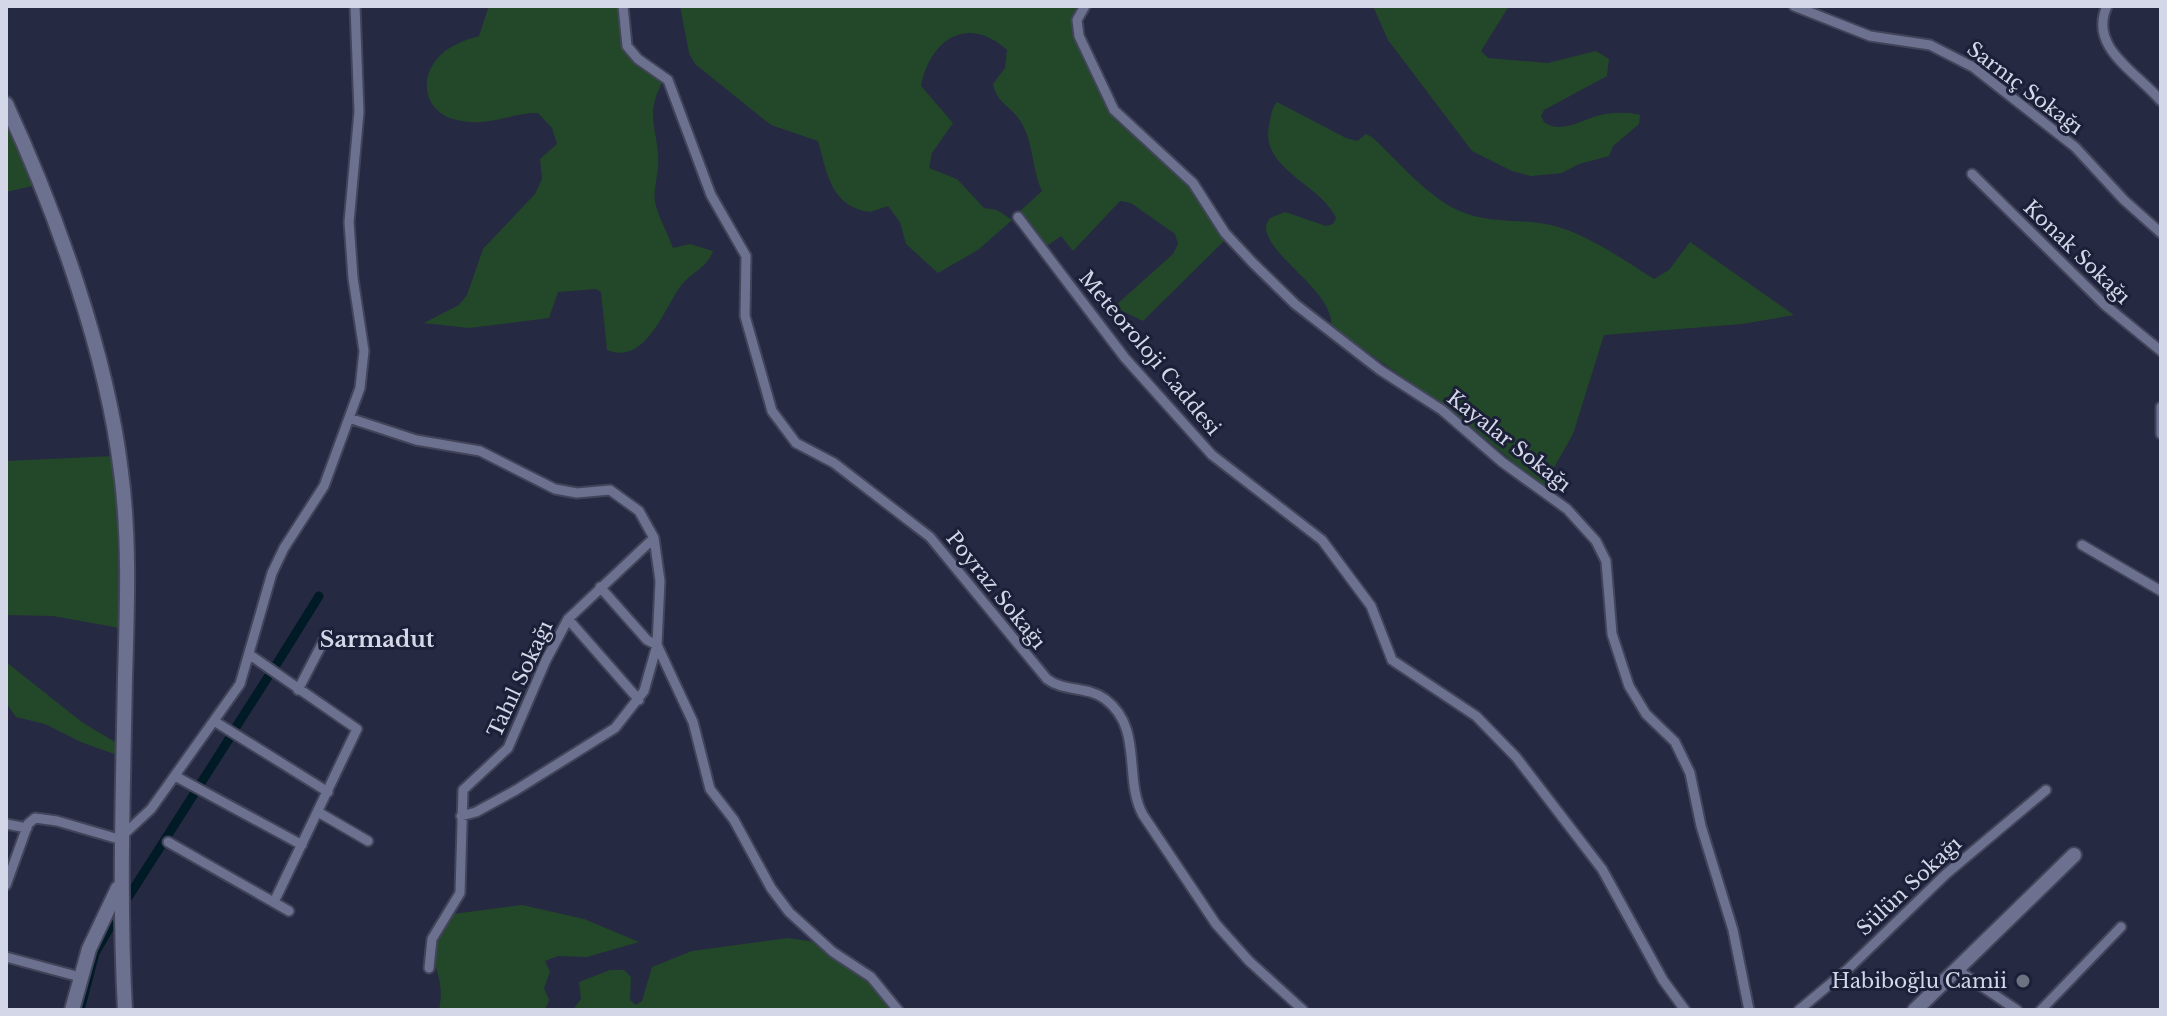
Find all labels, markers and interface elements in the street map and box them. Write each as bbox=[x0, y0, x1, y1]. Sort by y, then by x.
street label: Sarnıç Sokağı bbox=[1962, 37, 2088, 139]
street label: Konak Sokağı bbox=[2019, 195, 2135, 309]
street label: Meteoroloji Caddesi bbox=[1074, 266, 1226, 440]
street label: Kayalar Sokağı bbox=[1442, 385, 1576, 497]
street label: Poyraz Sokağı bbox=[941, 526, 1051, 654]
street label: Tahıl Sokağı bbox=[482, 617, 558, 741]
district label: Sarmadut bbox=[320, 626, 435, 653]
street label: Sülün Sokağı bbox=[1852, 831, 1966, 940]
place label: Habiboğlu Camii bbox=[1832, 969, 2007, 993]
marker: Habiboğlu Camii bbox=[2014, 972, 2032, 990]

